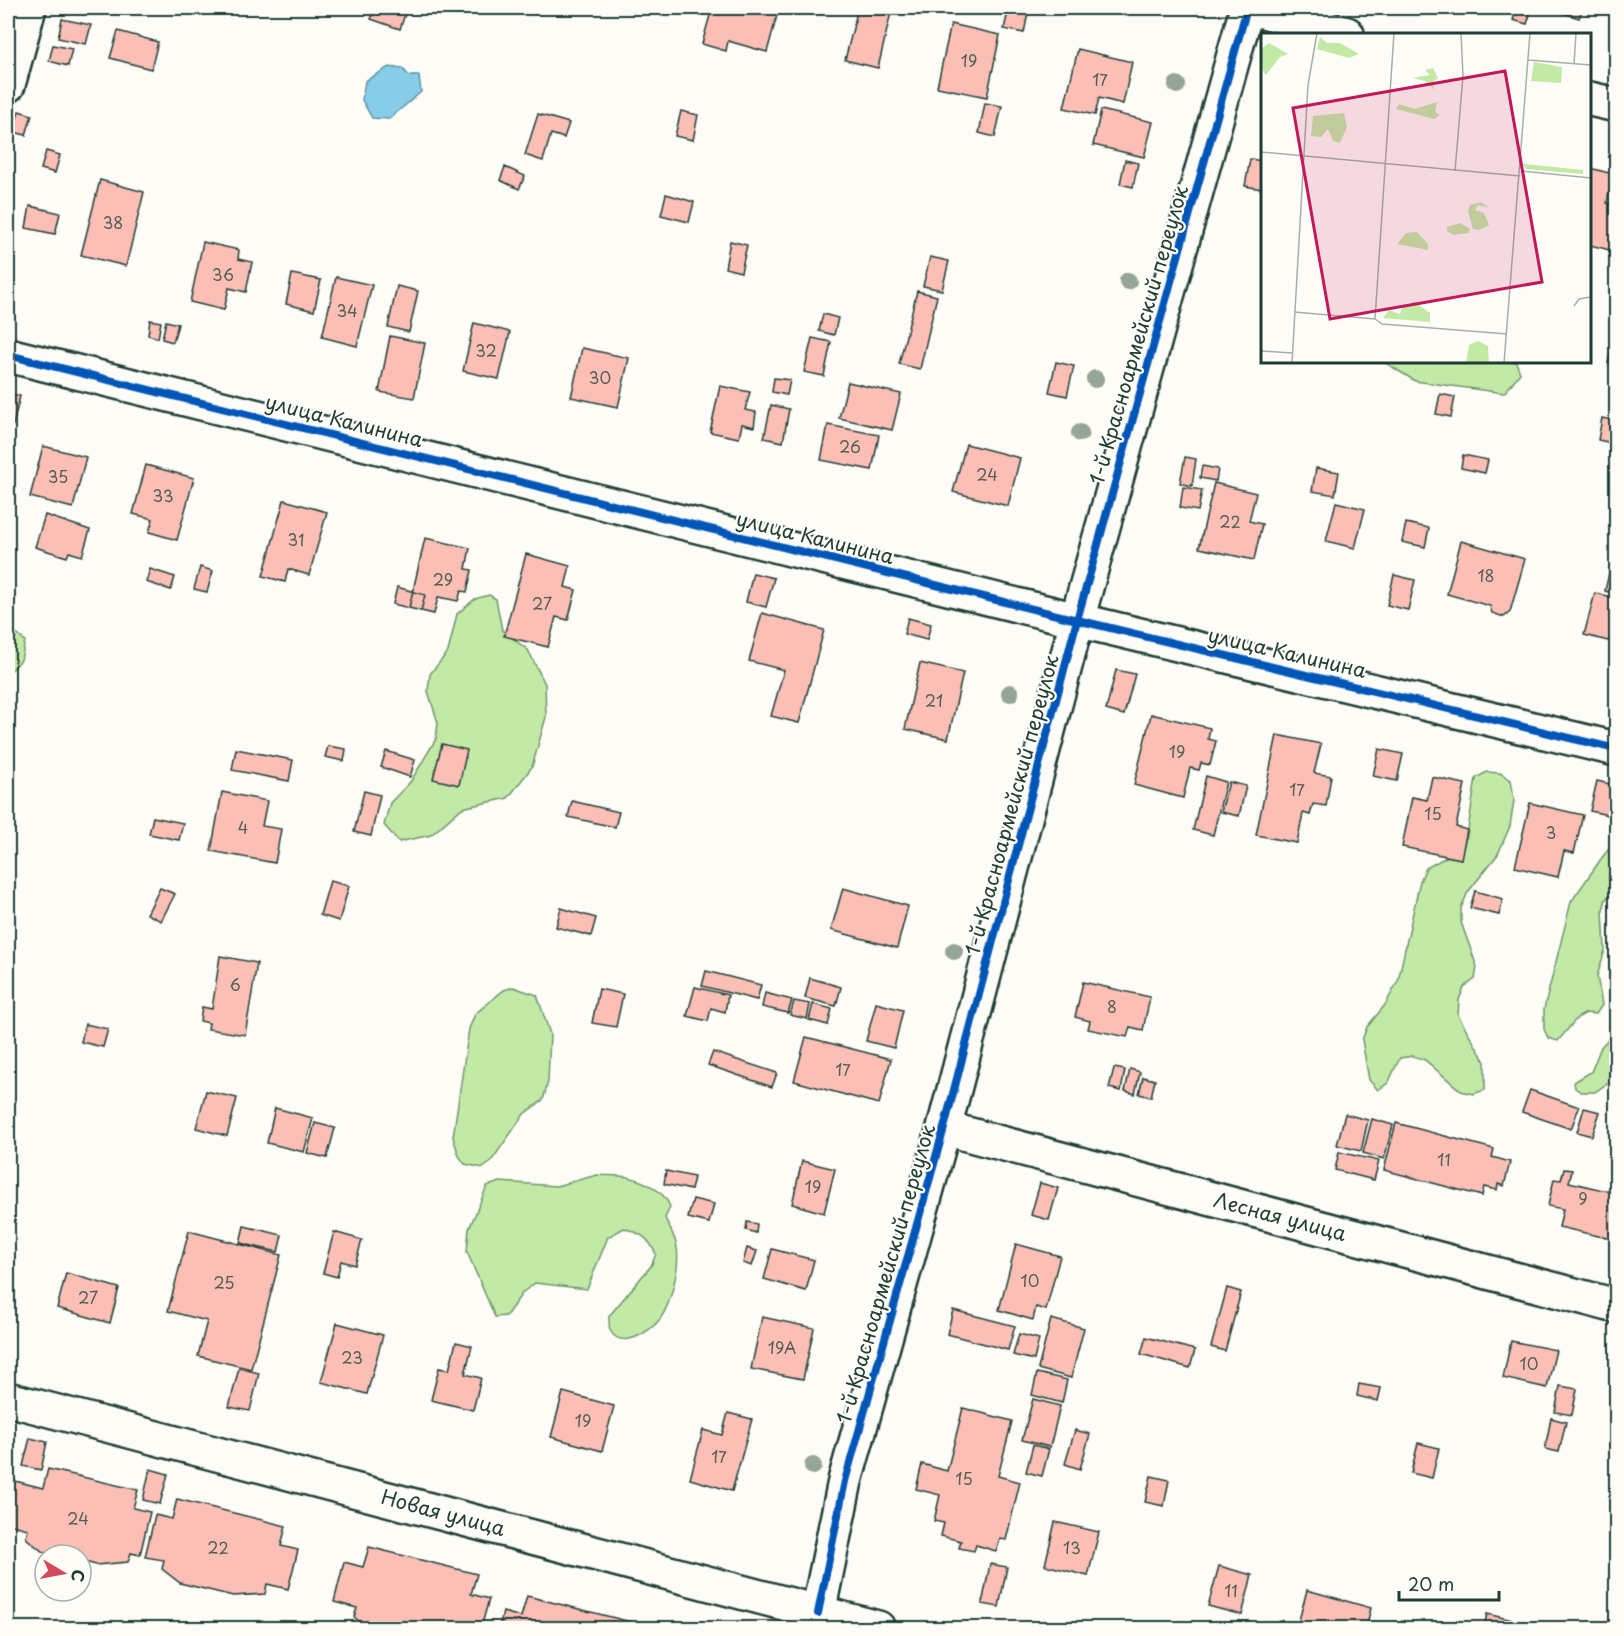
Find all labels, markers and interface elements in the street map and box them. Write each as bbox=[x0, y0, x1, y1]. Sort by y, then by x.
inset map bbox=[1261, 33, 1591, 363]
house number: 19 bbox=[961, 48, 977, 72]
house number: 17 bbox=[1092, 67, 1108, 91]
street label: 1-й Красноармейский переулок bbox=[1081, 182, 1195, 488]
house number: 38 bbox=[103, 210, 123, 234]
house number: 36 bbox=[212, 262, 234, 286]
house number: 34 bbox=[336, 298, 358, 322]
house number: 32 bbox=[475, 338, 497, 362]
house number: 30 bbox=[589, 365, 611, 389]
street label: улица Калинина bbox=[262, 386, 427, 454]
house number: 26 bbox=[839, 434, 861, 458]
house number: 24 bbox=[976, 462, 998, 486]
house number: 35 bbox=[48, 464, 68, 488]
house number: 33 bbox=[152, 483, 174, 507]
street label: улица Калинина bbox=[733, 503, 898, 571]
house number: 22 bbox=[1219, 509, 1241, 533]
house number: 31 bbox=[288, 527, 304, 551]
house number: 18 bbox=[1477, 563, 1495, 587]
house number: 29 bbox=[433, 567, 453, 591]
house number: 27 bbox=[532, 591, 552, 615]
street label: улица Калинина bbox=[1205, 619, 1370, 685]
street label: 1-й Красноармейский переулок bbox=[956, 651, 1066, 958]
house number: 21 bbox=[925, 688, 943, 712]
house number: 19 bbox=[1169, 739, 1185, 763]
house number: 17 bbox=[1289, 777, 1305, 801]
house number: 15 bbox=[1424, 801, 1442, 825]
house number: 4 bbox=[238, 815, 248, 839]
house number: 3 bbox=[1546, 820, 1556, 844]
house number: 6 bbox=[229, 972, 241, 996]
house number: 8 bbox=[1107, 994, 1117, 1018]
house number: 17 bbox=[835, 1057, 851, 1081]
street label: 1-й Красноармейский переулок bbox=[828, 1121, 942, 1427]
house number: 11 bbox=[1437, 1147, 1451, 1171]
house number: 19 bbox=[805, 1174, 821, 1198]
street label: Лесная улица bbox=[1211, 1184, 1350, 1248]
house number: 9 bbox=[1578, 1186, 1588, 1210]
house number: 10 bbox=[1021, 1268, 1039, 1292]
house number: 25 bbox=[213, 1270, 235, 1294]
house number: 27 bbox=[78, 1285, 98, 1309]
house number: 19А bbox=[768, 1335, 796, 1359]
house number: 23 bbox=[341, 1345, 363, 1369]
house number: 10 bbox=[1520, 1351, 1538, 1375]
house number: 19 bbox=[575, 1408, 591, 1432]
house number: 17 bbox=[711, 1444, 727, 1468]
house number: 15 bbox=[955, 1466, 973, 1490]
street label: Новая улица bbox=[378, 1481, 509, 1543]
house number: 24 bbox=[67, 1506, 89, 1530]
house number: 22 bbox=[207, 1535, 229, 1559]
house number: 13 bbox=[1063, 1535, 1081, 1559]
north arrow bbox=[33, 1543, 93, 1603]
scale bar bbox=[1399, 1564, 1500, 1602]
text: С bbox=[66, 1568, 92, 1584]
text: 20 m bbox=[1408, 1570, 1454, 1597]
house number: 11 bbox=[1224, 1578, 1238, 1602]

